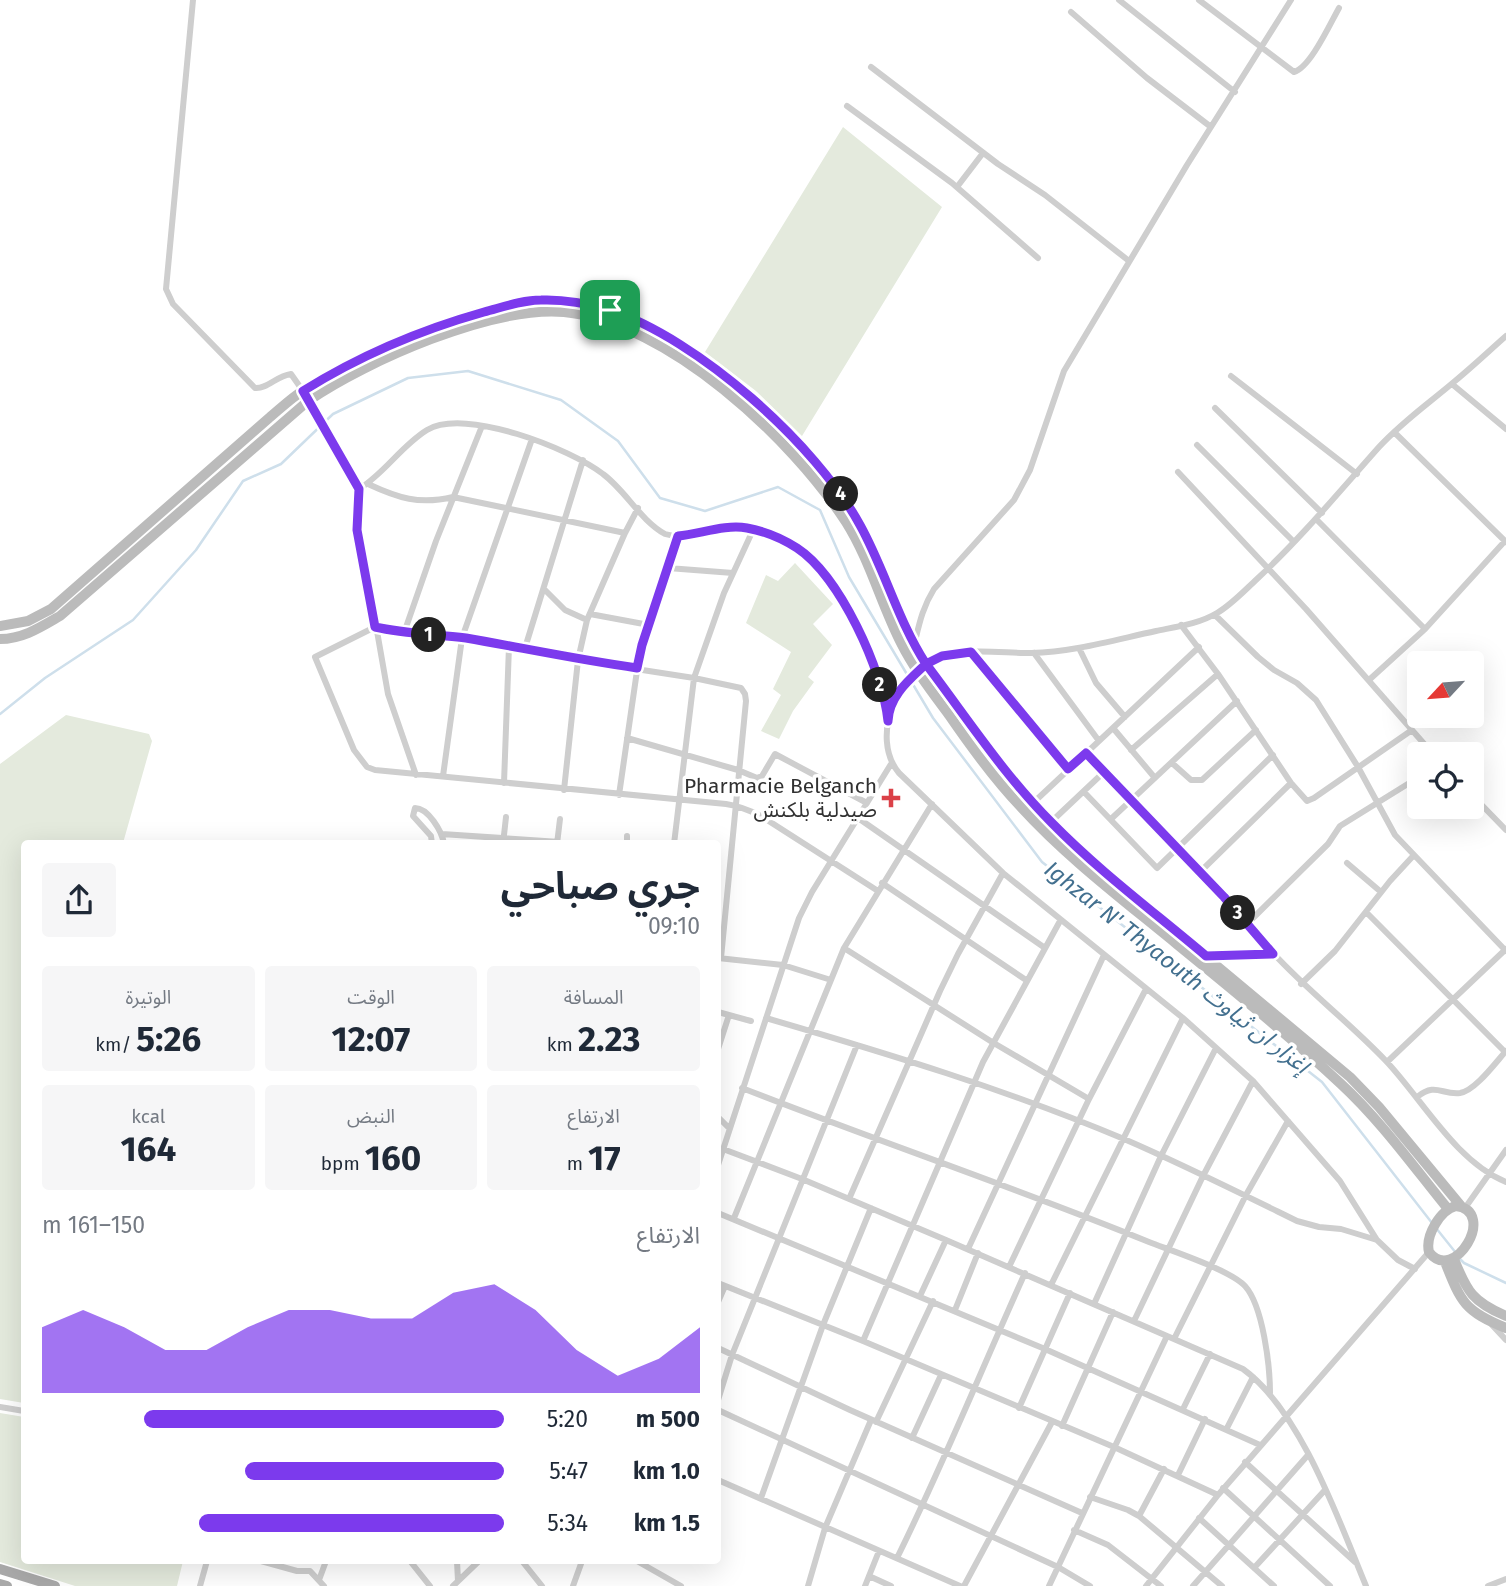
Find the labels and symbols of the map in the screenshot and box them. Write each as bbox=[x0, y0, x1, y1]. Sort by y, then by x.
pin bbox=[580, 280, 640, 340]
pin: 4 bbox=[824, 476, 858, 512]
pin: 1 bbox=[412, 618, 446, 652]
north arrow bbox=[1407, 651, 1484, 728]
pin: 2 bbox=[862, 668, 898, 702]
place label: Pharmacie Belganch صيدلية بلكنش bbox=[684, 773, 877, 823]
marker: Pharmacie Belganch صيدلية بلكنش bbox=[883, 790, 899, 806]
water label: Ighzar N' Thyaouth إغزار ان ثياوث bbox=[1038, 855, 1317, 1082]
pin: 3 bbox=[1220, 895, 1256, 930]

